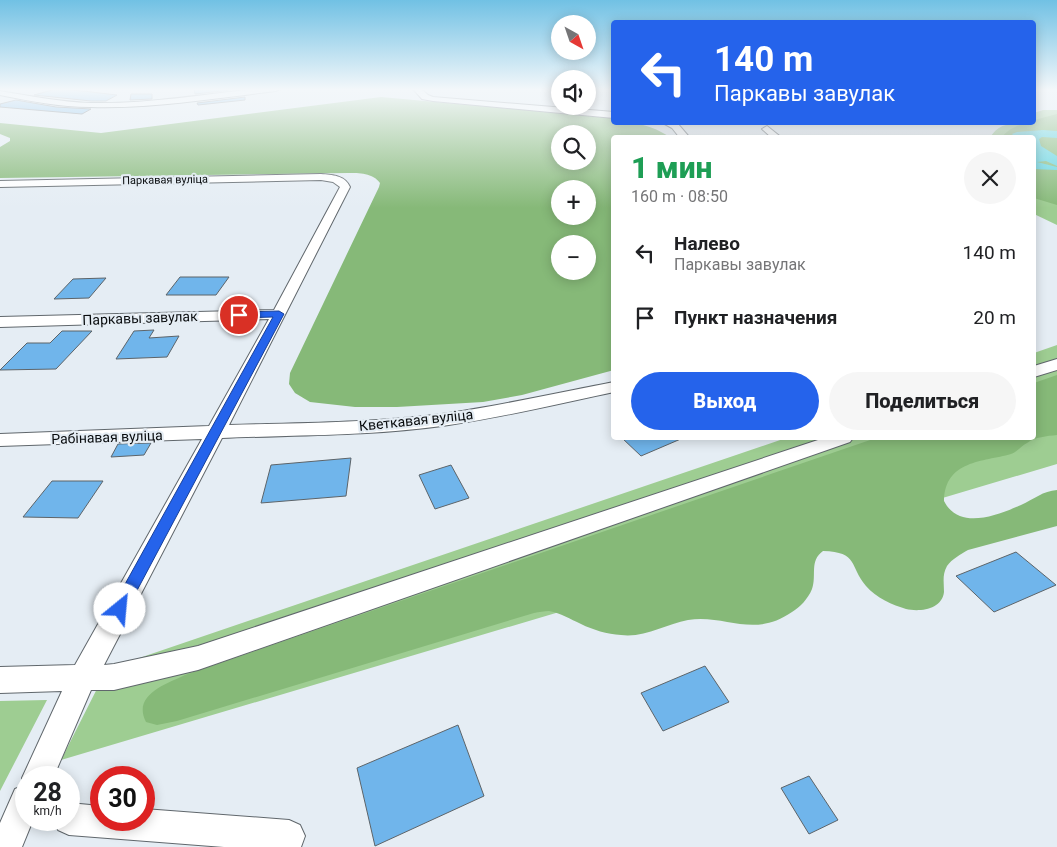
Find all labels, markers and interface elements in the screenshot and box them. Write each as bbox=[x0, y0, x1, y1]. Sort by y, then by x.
north arrow bbox=[551, 15, 596, 60]
map controls bbox=[551, 15, 596, 280]
text: 140 m bbox=[714, 39, 813, 80]
icon: left bbox=[631, 40, 696, 105]
button: sound bbox=[551, 70, 596, 115]
text: Паркавы завулак bbox=[714, 81, 895, 106]
button: search bbox=[551, 125, 596, 170]
text: 1 мин bbox=[631, 150, 712, 185]
button: close bbox=[964, 152, 1016, 204]
street label: Паркавая вуліца bbox=[122, 173, 208, 187]
button: + bbox=[551, 180, 596, 225]
text: 160 m · 08:50 bbox=[631, 187, 728, 206]
text: Налево bbox=[674, 232, 740, 255]
button: − bbox=[551, 235, 596, 280]
icon: left bbox=[631, 239, 659, 267]
text: 140 m bbox=[963, 241, 1016, 264]
text: Паркавы завулак bbox=[674, 255, 806, 274]
pin bbox=[218, 294, 260, 336]
icon: arrive bbox=[225, 301, 253, 329]
icon: arrive bbox=[631, 304, 659, 332]
text: Пункт назначения bbox=[674, 306, 837, 329]
text: 20 m bbox=[973, 306, 1016, 329]
street label: Паркавы завулак bbox=[82, 308, 198, 328]
button: Выход bbox=[631, 372, 819, 430]
button: Поделиться bbox=[829, 372, 1016, 430]
street label: Кветкавая вуліца bbox=[358, 406, 474, 434]
street label: Рабінавая вуліца bbox=[51, 427, 163, 447]
position arrow bbox=[93, 582, 145, 634]
speed limit sign: 30 bbox=[90, 766, 155, 831]
text: 28 bbox=[33, 778, 62, 807]
text: km/h bbox=[33, 804, 62, 818]

